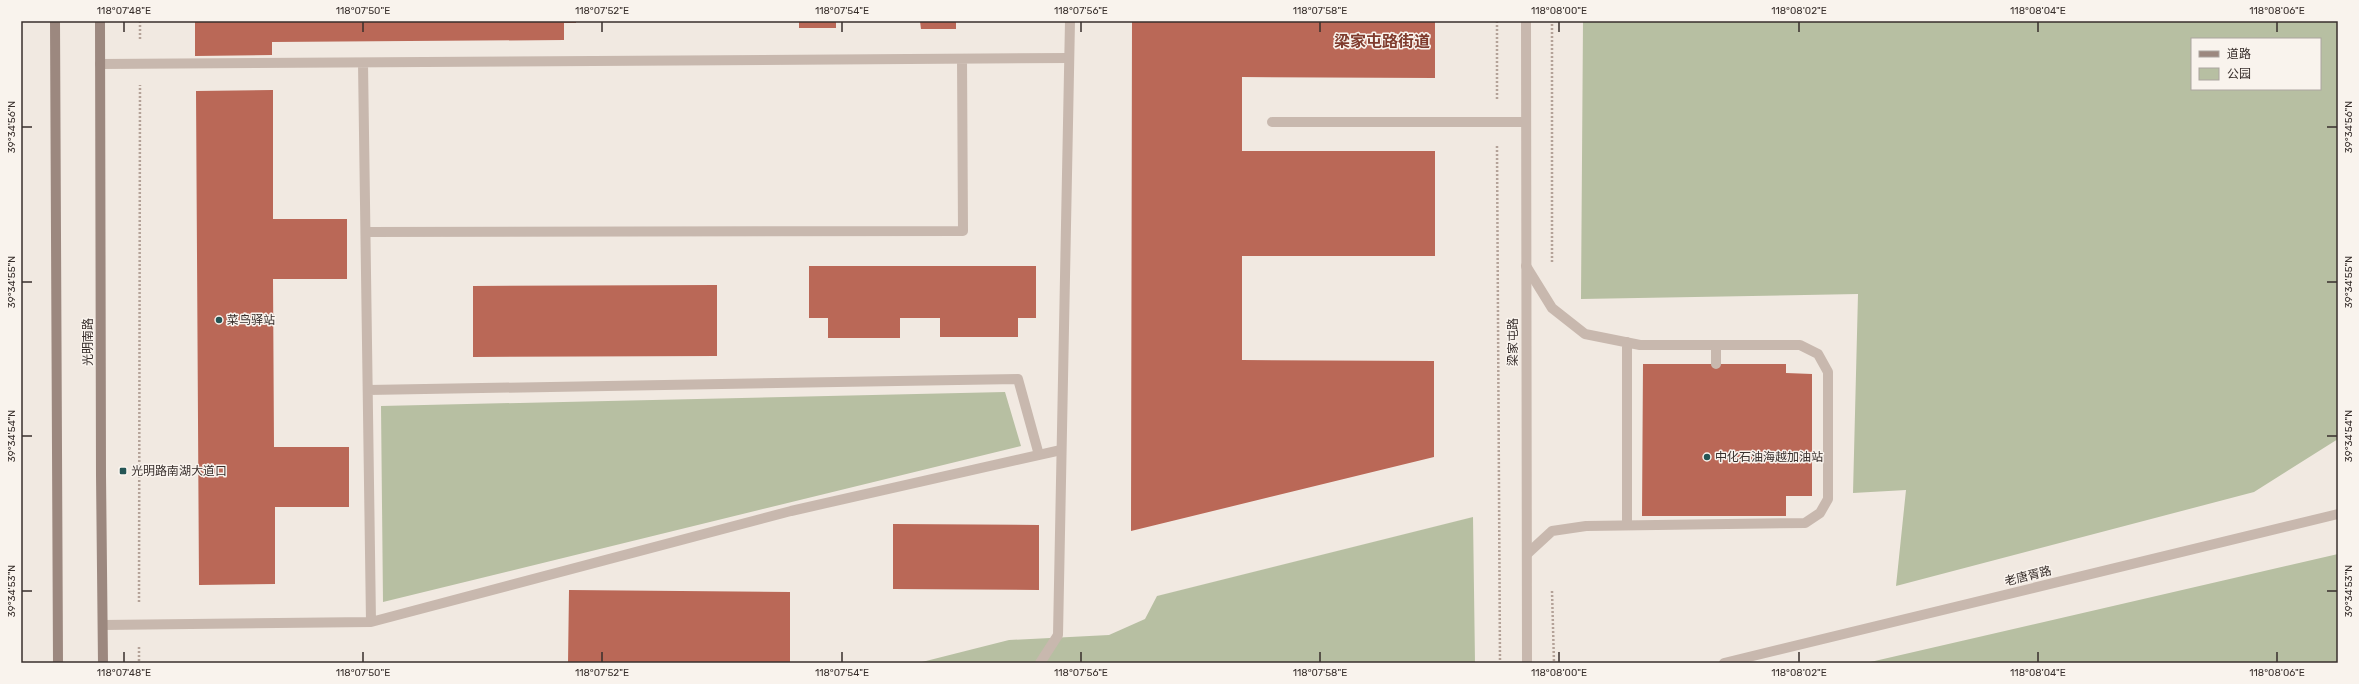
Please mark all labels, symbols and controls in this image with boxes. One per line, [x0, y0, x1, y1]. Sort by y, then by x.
text: 118°07'48"E [97, 5, 151, 17]
text: 118°07'50"E [336, 5, 390, 17]
text: 118°07'52"E [575, 5, 629, 17]
text: 118°07'54"E [815, 5, 869, 17]
text: 118°07'56"E [1054, 5, 1108, 17]
text: 118°07'58"E [1293, 5, 1347, 17]
text: 118°08'00"E [1531, 5, 1587, 17]
text: 118°08'02"E [1771, 5, 1827, 17]
text: 118°08'04"E [2010, 5, 2066, 17]
text: 118°08'06"E [2249, 5, 2305, 17]
district label: 梁家屯路街道 [1334, 32, 1430, 51]
legend [2191, 38, 2321, 90]
text: 道路 [2227, 47, 2251, 61]
text: 公园 [2227, 67, 2251, 81]
text: 39°34'56"N [6, 101, 18, 153]
text: 39°34'56"N [2343, 101, 2355, 153]
text: 39°34'55"N [6, 256, 18, 308]
text: 39°34'55"N [2343, 256, 2355, 308]
place label: 菜鸟驿站 [227, 313, 275, 327]
marker: 菜鸟驿站 [214, 315, 224, 325]
street label: 光明南路 [81, 318, 95, 366]
street label: 梁家屯路 [1506, 318, 1520, 366]
text: 39°34'54"N [6, 410, 18, 462]
text: 39°34'54"N [2343, 410, 2355, 462]
place label: 中化石油海越加油站 [1715, 450, 1823, 464]
marker: 中化石油海越加油站 [1702, 452, 1712, 462]
place label: 光明路南湖大道口 [131, 464, 227, 478]
marker: 光明路南湖大道口 [118, 466, 128, 476]
street label: 老唐胥路 [2003, 563, 2053, 589]
text: 39°34'53"N [6, 565, 18, 617]
text: 39°34'53"N [2343, 565, 2355, 617]
text: 118°07'48"E [97, 667, 151, 679]
text: 118°07'50"E [336, 667, 390, 679]
text: 118°07'52"E [575, 667, 629, 679]
text: 118°07'54"E [815, 667, 869, 679]
text: 118°07'56"E [1054, 667, 1108, 679]
text: 118°07'58"E [1293, 667, 1347, 679]
text: 118°08'00"E [1531, 667, 1587, 679]
text: 118°08'02"E [1771, 667, 1827, 679]
text: 118°08'04"E [2010, 667, 2066, 679]
text: 118°08'06"E [2249, 667, 2305, 679]

